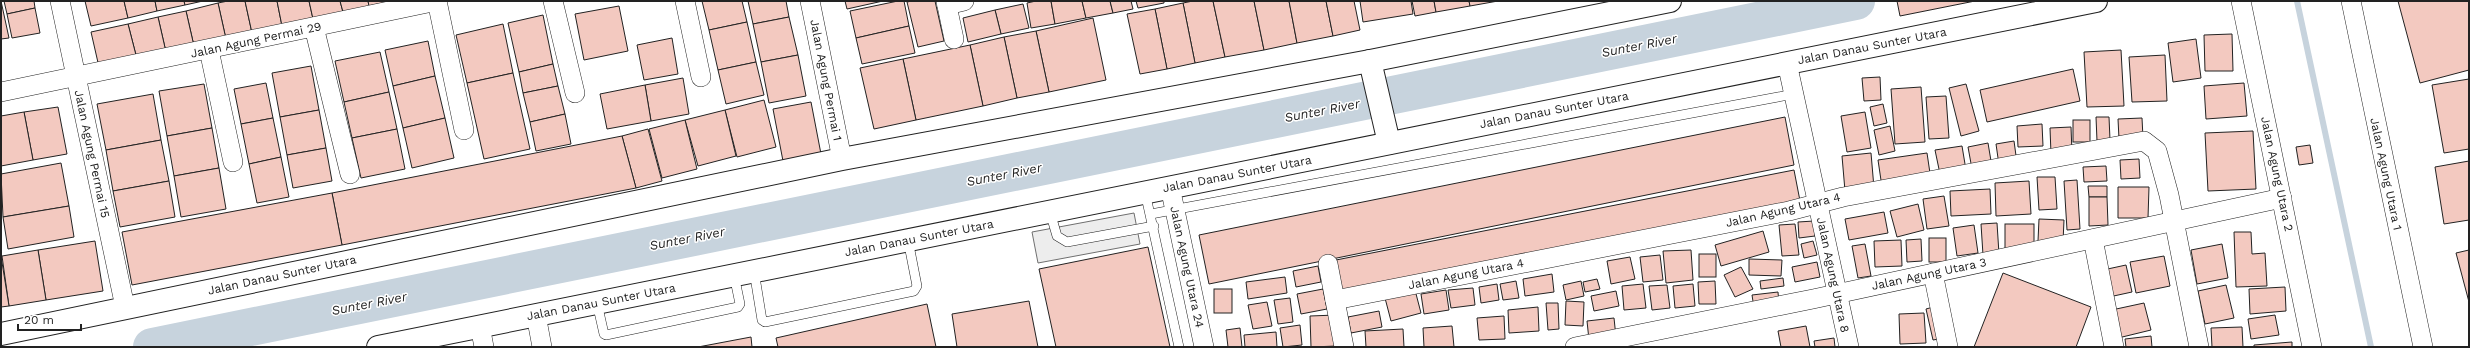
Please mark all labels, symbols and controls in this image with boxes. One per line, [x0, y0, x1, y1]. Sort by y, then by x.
street label: Jalan Agung Permai 1 [807, 18, 845, 142]
street label: Jalan Agung Permai 29 [189, 19, 323, 61]
street label: Jalan Danau Sunter Utara [1796, 25, 1948, 67]
water label: Sunter River [1600, 31, 1679, 60]
street label: Jalan Agung Permai 15 [72, 89, 112, 219]
street label: Jalan Danau Sunter Utara [1478, 89, 1630, 131]
water label: Sunter River [1283, 96, 1362, 125]
street label: Jalan Agung Utara 2 [2258, 115, 2296, 233]
street label: Jalan Agung Utara 1 [2367, 117, 2405, 231]
street label: Jalan Danau Sunter Utara [1161, 153, 1313, 195]
water label: Sunter River [965, 160, 1044, 189]
street label: Jalan Agung Utara 4 [1724, 190, 1842, 230]
street label: Jalan Agung Utara 24 [1167, 205, 1207, 329]
street label: Jalan Agung Utara 8 [1814, 216, 1852, 334]
street label: Jalan Danau Sunter Utara [843, 217, 995, 259]
water label: Sunter River [648, 224, 727, 253]
street label: Jalan Danau Sunter Utara [206, 252, 358, 298]
street label: Jalan Agung Utara 3 [1870, 255, 1988, 293]
street label: Jalan Agung Utara 4 [1407, 256, 1525, 292]
street label: Jalan Danau Sunter Utara [525, 281, 677, 323]
water label: Sunter River [330, 289, 409, 318]
scale bar [18, 306, 81, 332]
text: 20 m [24, 313, 54, 327]

